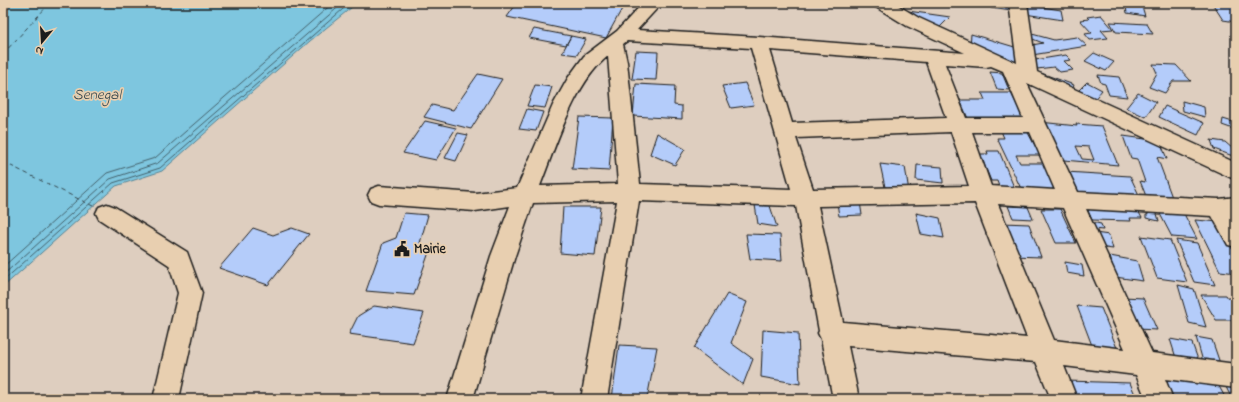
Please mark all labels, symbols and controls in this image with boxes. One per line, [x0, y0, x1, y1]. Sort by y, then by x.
north arrow [22, 22, 62, 62]
text: N [33, 42, 45, 59]
water label: Senegal [73, 84, 123, 107]
place label: Mairie [414, 239, 446, 260]
public building icon: Mairie [393, 240, 411, 258]

